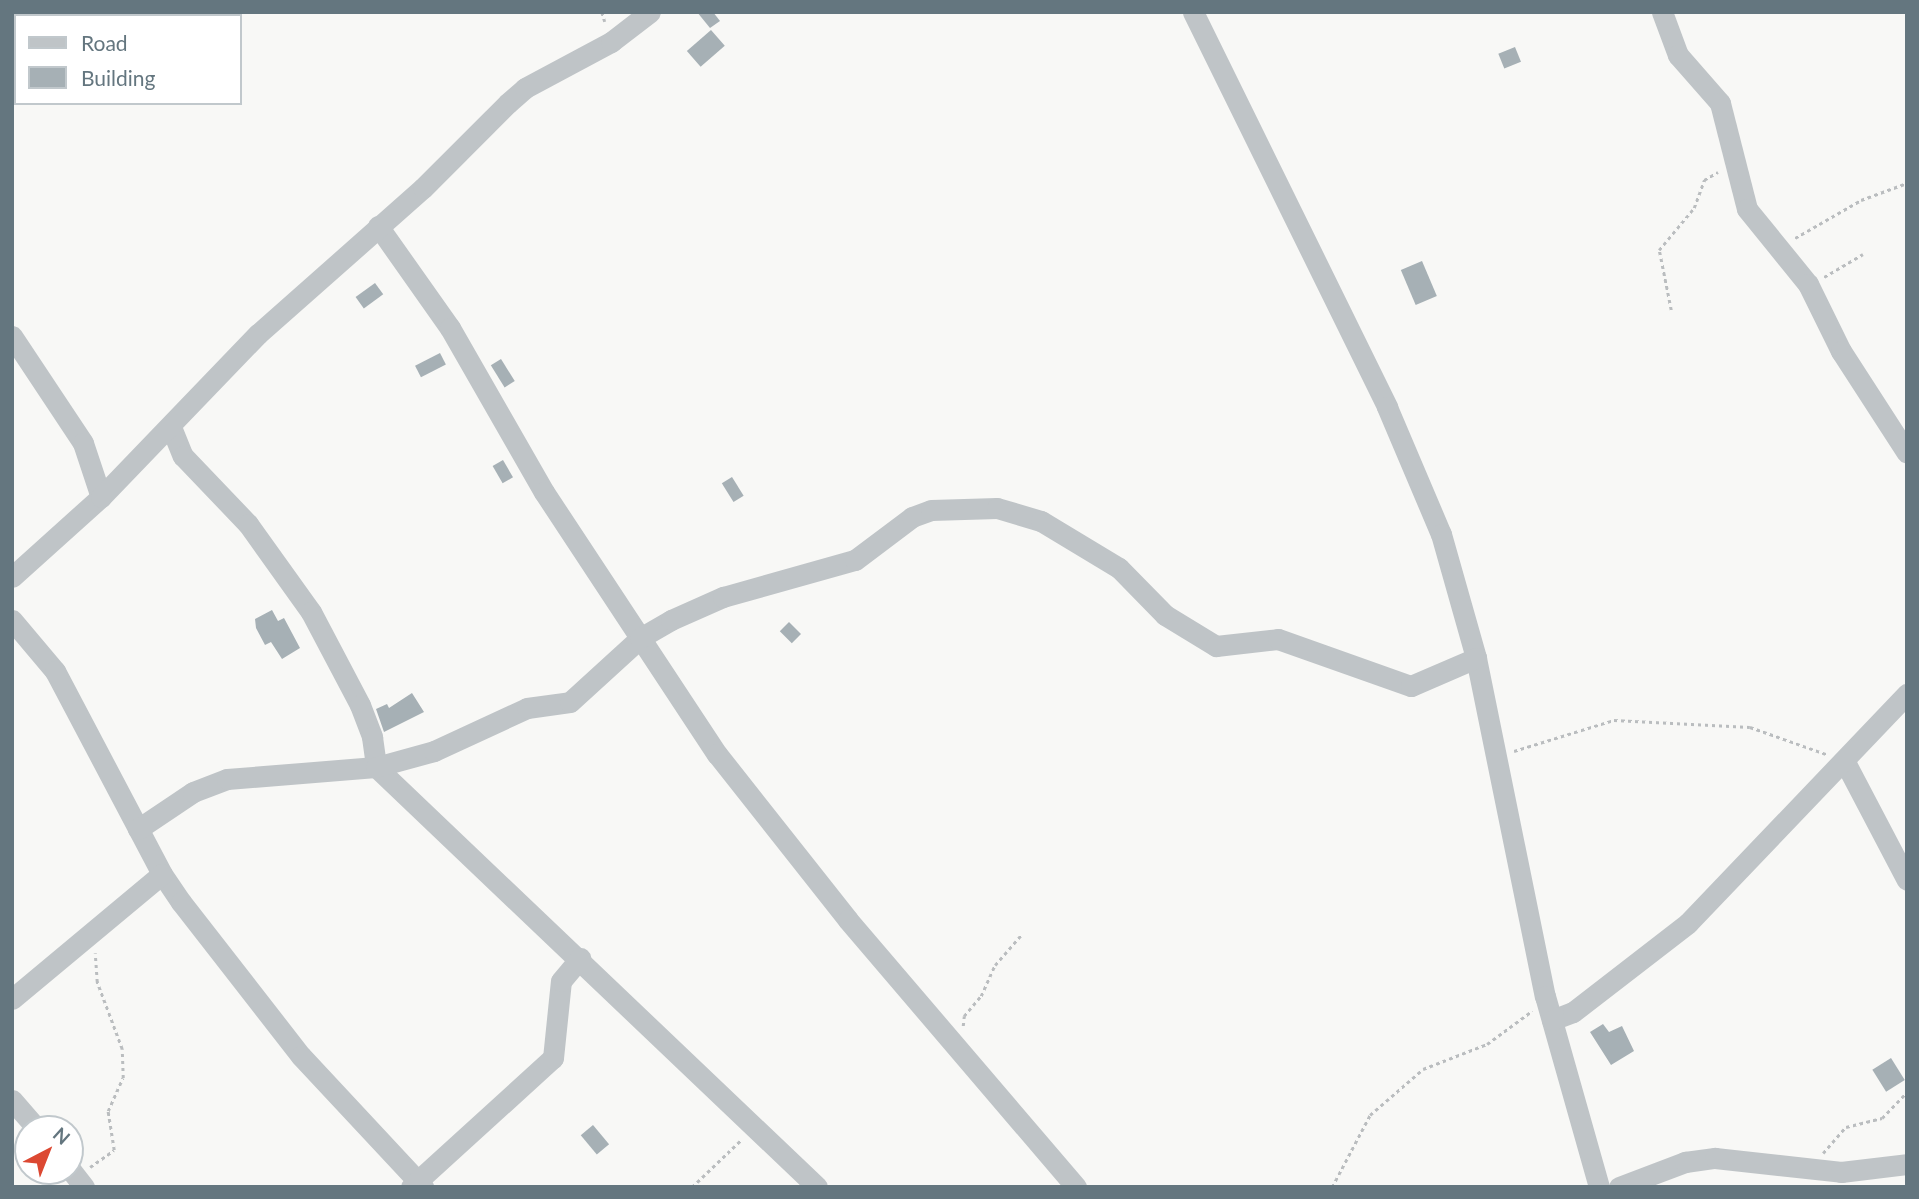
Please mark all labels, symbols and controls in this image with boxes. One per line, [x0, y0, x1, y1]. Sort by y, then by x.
legend [14, 14, 242, 105]
text: Road [81, 30, 128, 55]
text: Building [81, 65, 156, 90]
north arrow [14, 1115, 84, 1185]
text: N [49, 1122, 75, 1149]

